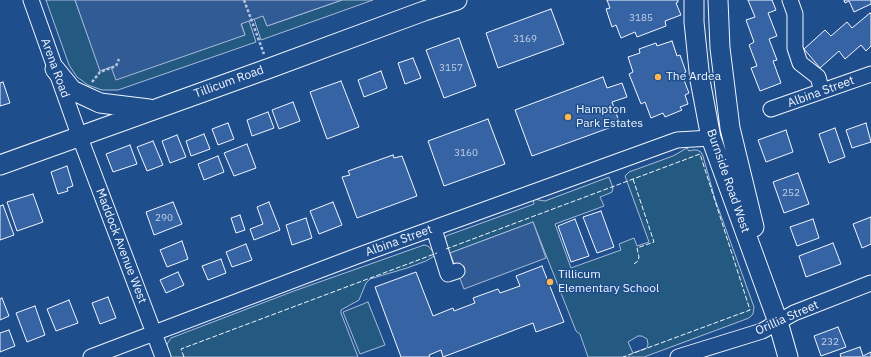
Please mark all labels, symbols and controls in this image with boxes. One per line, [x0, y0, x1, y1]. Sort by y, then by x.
house number: 3185 [629, 12, 653, 24]
house number: 3169 [513, 33, 537, 45]
street label: Arena Road [38, 36, 72, 100]
house number: 3157 [439, 62, 463, 74]
street label: Tillicum Road [192, 63, 266, 101]
place label: The Ardea [666, 70, 721, 84]
marker: The Ardea [653, 72, 663, 82]
street label: Albina Street [786, 73, 856, 111]
place label: Hampton Park Estates [576, 103, 643, 131]
marker: Hampton Park Estates [563, 112, 573, 122]
street label: Burnside Road West [704, 127, 752, 235]
house number: 3160 [454, 147, 478, 159]
street label: Maddock Avenue West [92, 186, 150, 306]
house number: 252 [782, 187, 800, 199]
house number: 290 [155, 212, 173, 224]
street label: Albina Street [364, 222, 434, 260]
place label: Tillicum Elementary School [558, 268, 659, 296]
marker: Tillicum Elementary School [545, 277, 555, 287]
street label: Orillia Street [753, 298, 821, 338]
house number: 232 [821, 336, 839, 348]

